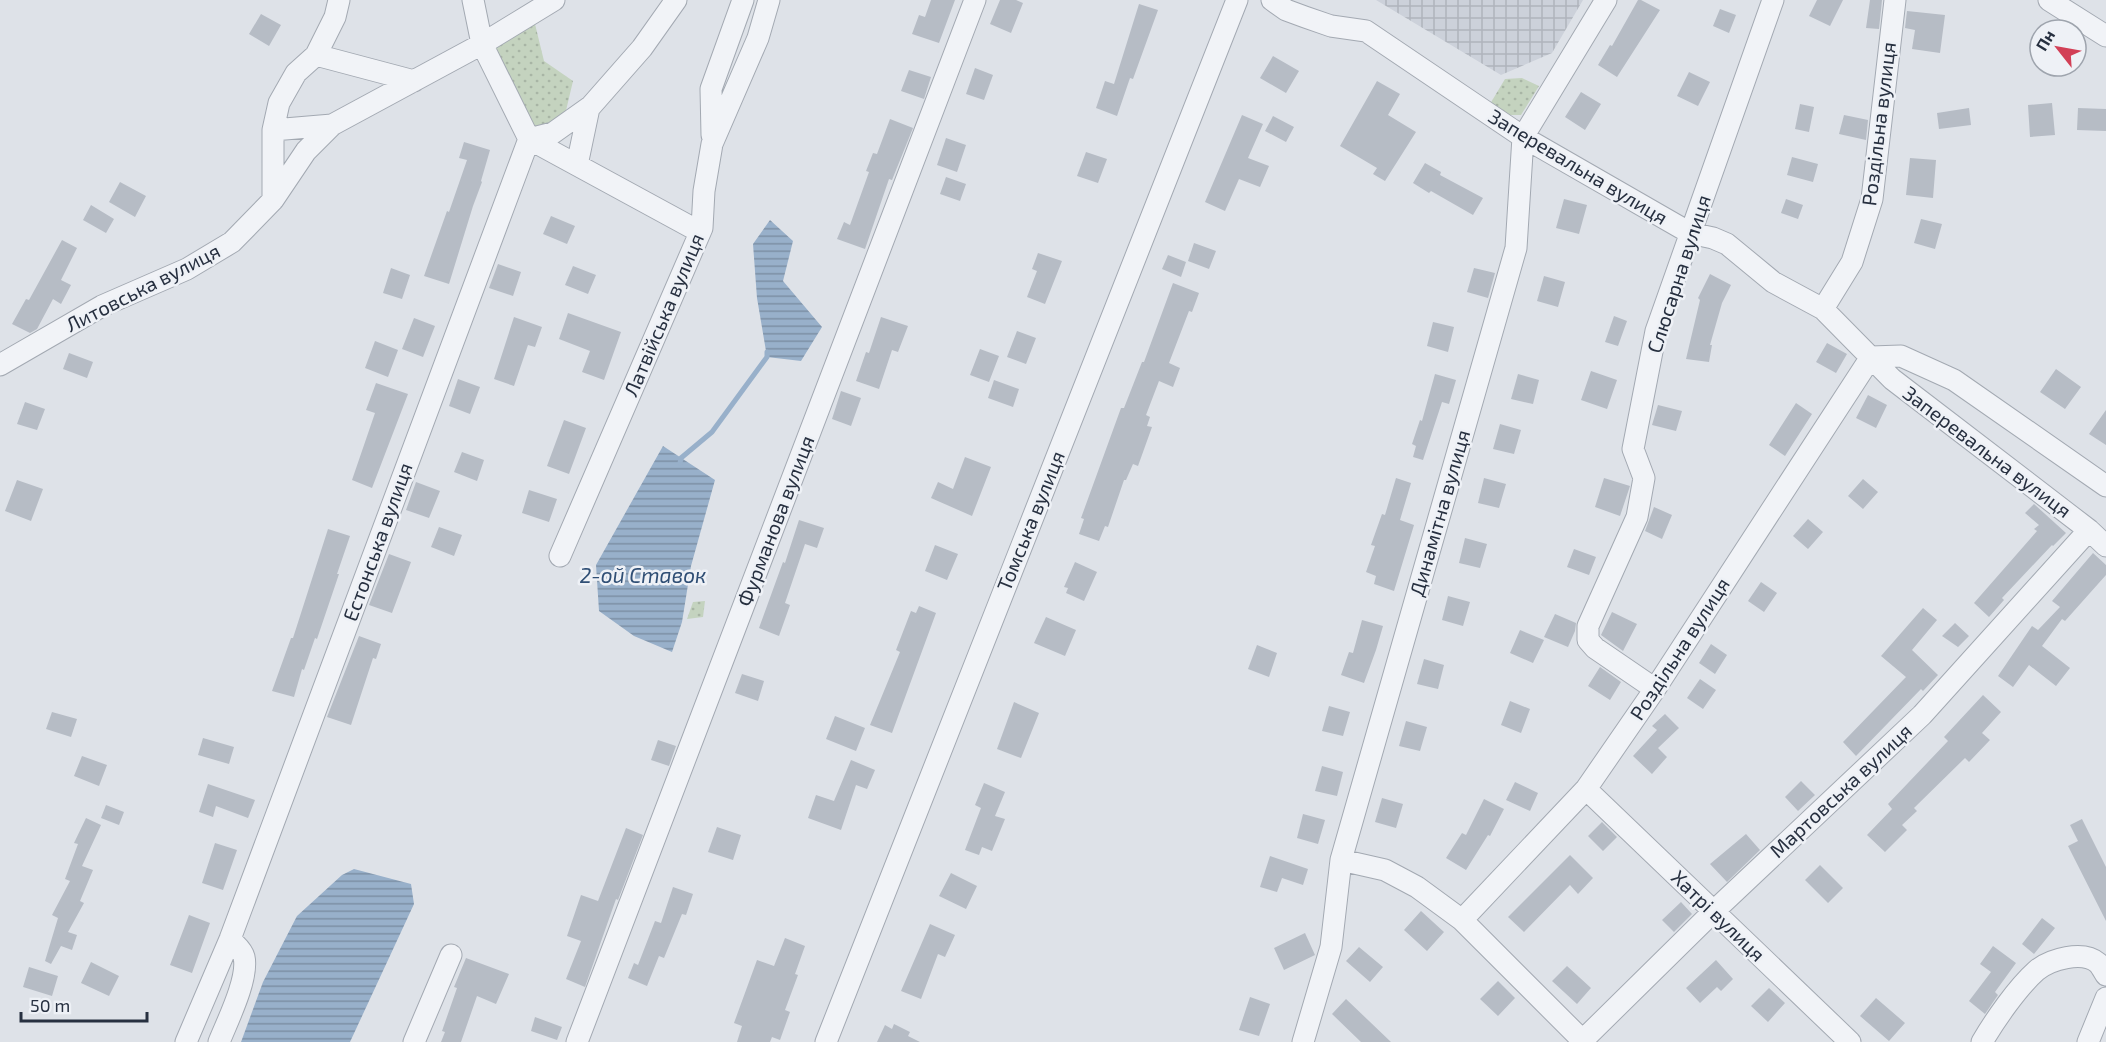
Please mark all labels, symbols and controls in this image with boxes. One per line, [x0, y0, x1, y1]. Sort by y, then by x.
north arrow [2028, 18, 2088, 78]
text: Пн [2031, 26, 2058, 54]
street label: Роздільна вулиця [1856, 41, 1901, 207]
street label: Заперевальна вулиця [1484, 103, 1672, 230]
street label: Слюсарна вулиця [1641, 192, 1716, 356]
street label: Латвiйська вулиця [618, 230, 709, 400]
street label: Литовська вулиця [61, 238, 224, 337]
street label: Заперевальна вулиця [1898, 380, 2076, 523]
street label: Динамітна вулиця [1404, 427, 1475, 599]
street label: Фурманова вулиця [731, 432, 820, 610]
street label: Томська вулиця [991, 447, 1070, 594]
street label: Естонська вулиця [337, 459, 418, 624]
water label: 2-ой Ставок [580, 562, 706, 587]
street label: Роздільна вулиця [1624, 573, 1735, 725]
street label: Мартовська вулиця [1764, 718, 1917, 863]
street label: Хатрі вулиця [1666, 865, 1771, 967]
scale bar [21, 985, 147, 1023]
text: 50 m [30, 994, 70, 1016]

